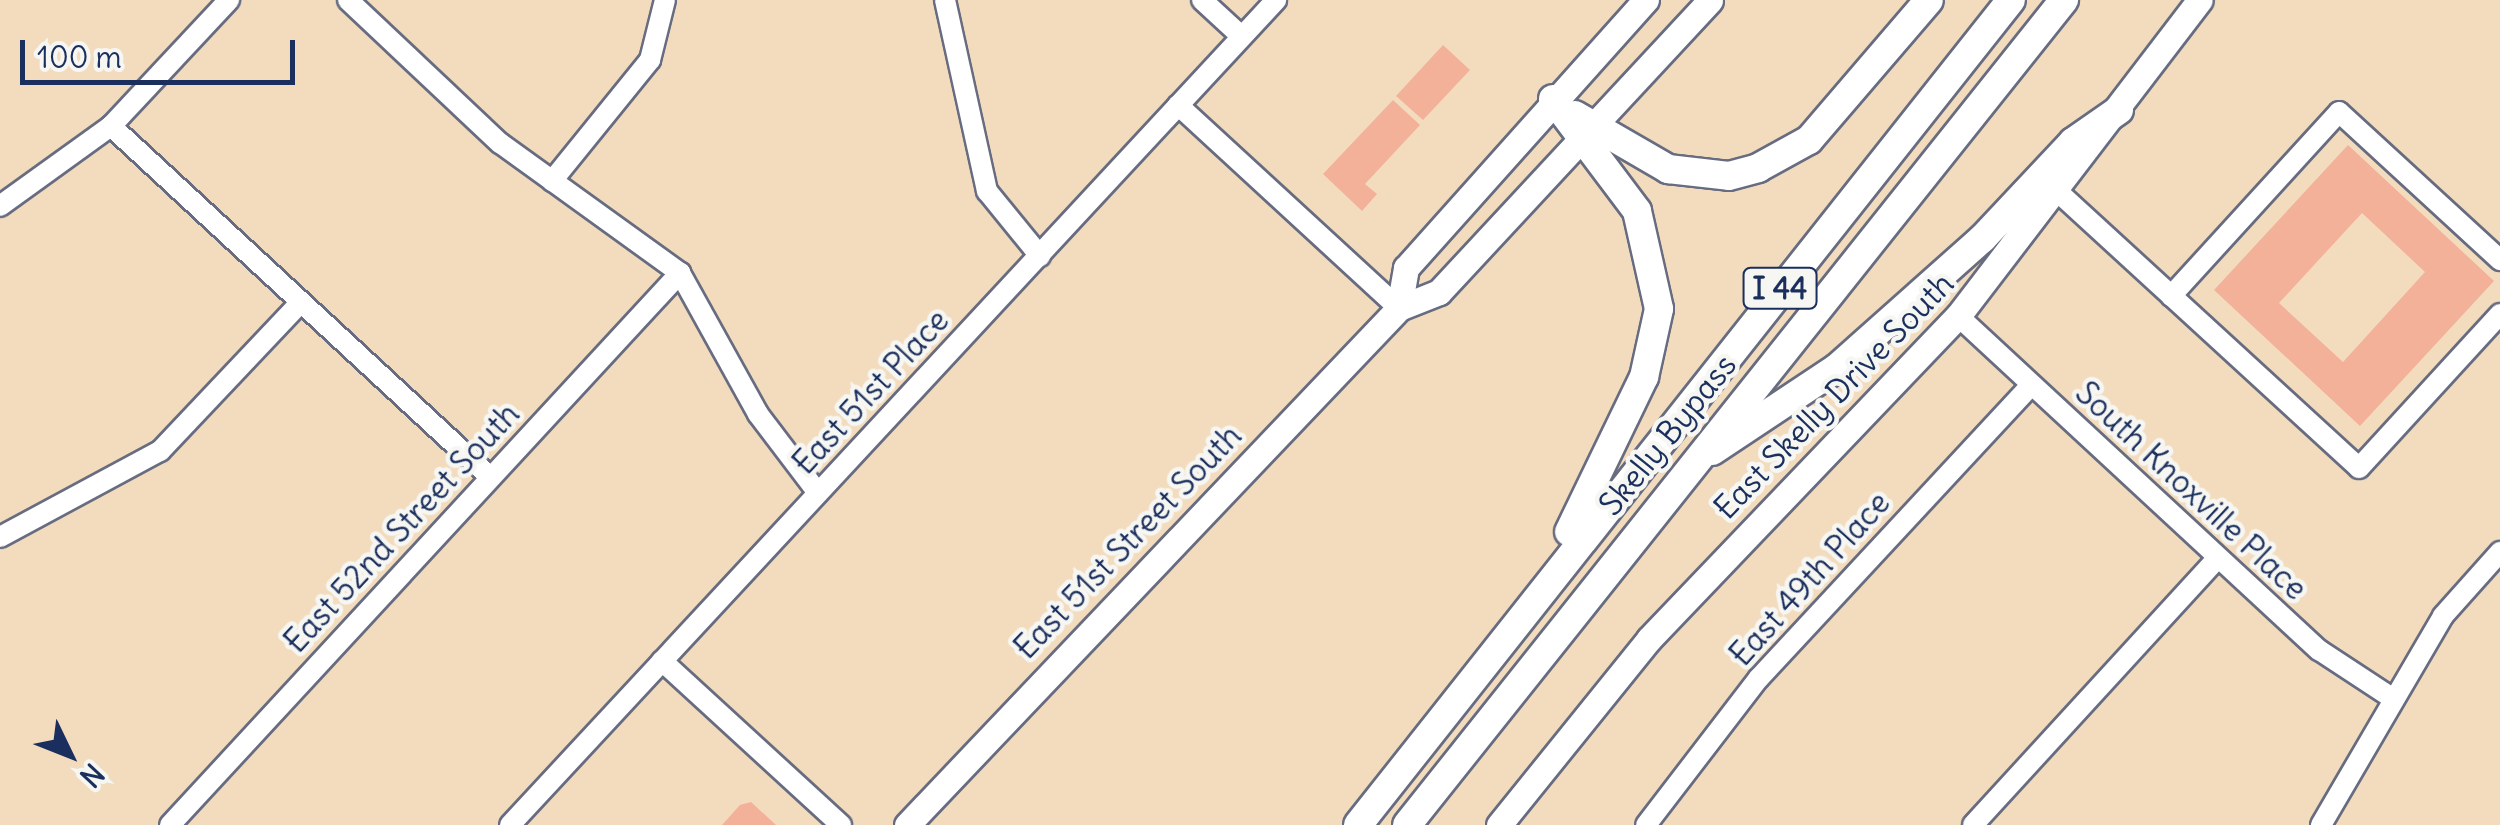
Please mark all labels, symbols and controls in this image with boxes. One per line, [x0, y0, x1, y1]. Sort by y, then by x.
scale bar [25, 20, 300, 82]
text: 100 m [37, 38, 122, 76]
road number: I 44 [1742, 263, 1818, 313]
street label: East Skelly Drive South [1706, 265, 1962, 527]
street label: East 51st Place [785, 302, 957, 482]
street label: Skelly Bypass [1591, 347, 1745, 523]
street label: South Knoxville Place [2067, 374, 2315, 608]
street label: East 52nd Street South [276, 395, 528, 661]
street label: East 51st Street South [1006, 417, 1250, 667]
street label: East 49th Place [1722, 484, 1898, 674]
north arrow [20, 705, 120, 805]
text: N [72, 756, 112, 795]

